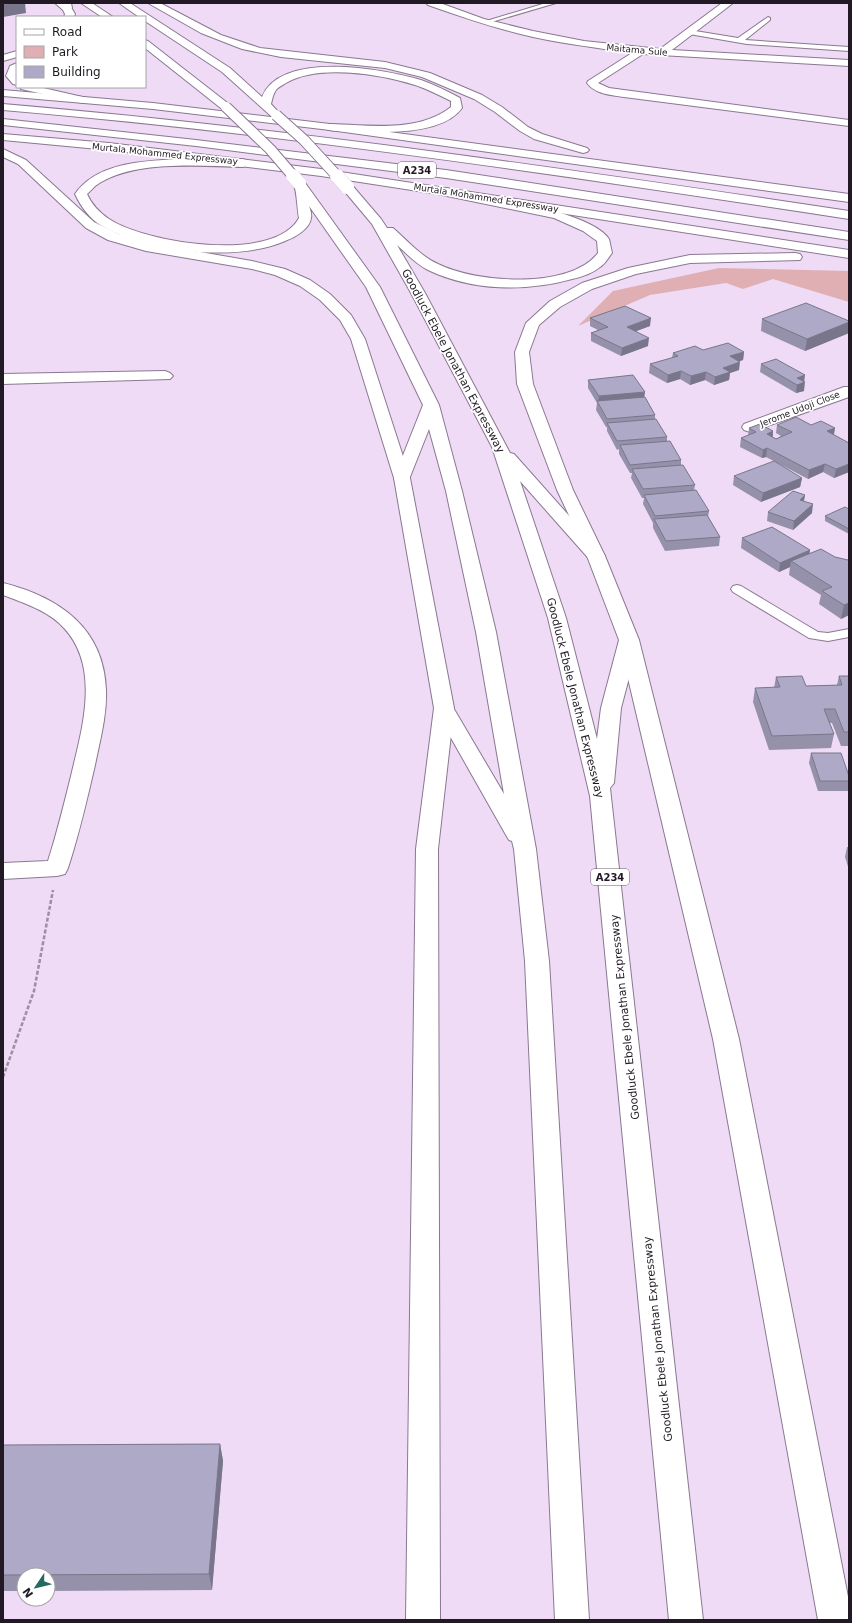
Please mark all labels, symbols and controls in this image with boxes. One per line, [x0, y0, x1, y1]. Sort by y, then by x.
legend [16, 16, 146, 88]
text: Road [52, 25, 82, 39]
street label: Maitama Sule [606, 42, 668, 58]
text: Park [52, 45, 78, 59]
text: Building [52, 65, 101, 79]
street label: Murtala Mohammed Expressway [92, 141, 239, 167]
road number: A234 [398, 162, 436, 178]
street label: Murtala Mohammed Expressway [413, 182, 560, 215]
street label: Goodluck Ebele Jonathan Expressway [399, 267, 507, 456]
street label: Jerome Udoji Close [758, 389, 842, 429]
street label: Goodluck Ebele Jonathan Expressway [544, 596, 606, 800]
road number: A234 [591, 869, 629, 885]
street label: Goodluck Ebele Jonathan Expressway [608, 913, 642, 1120]
street label: Goodluck Ebele Jonathan Expressway [641, 1235, 675, 1442]
north arrow [16, 1567, 56, 1607]
text: N [20, 1585, 36, 1600]

